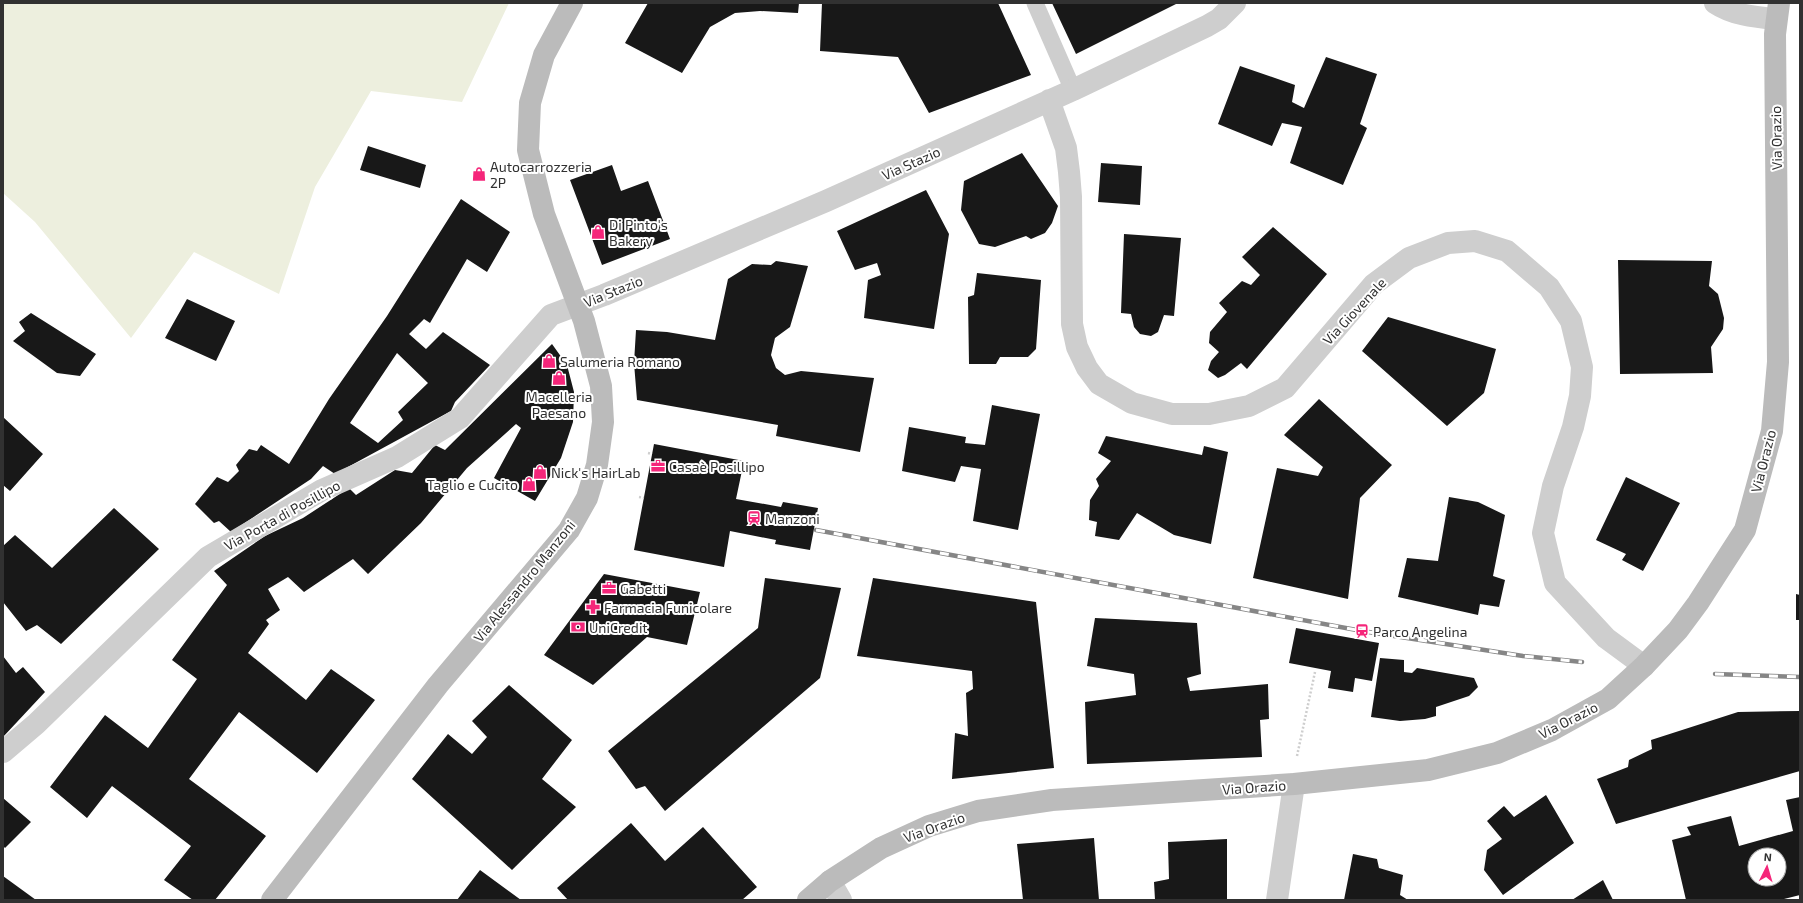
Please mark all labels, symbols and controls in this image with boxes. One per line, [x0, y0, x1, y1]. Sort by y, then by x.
street label: Via Orazio [1767, 106, 1785, 170]
street label: Via Stazio [879, 143, 943, 183]
place label: Autocarrozzeria 2P [490, 158, 592, 191]
shop icon: Autocarrozzeria 2P [471, 166, 487, 182]
place label: Di Pinto's Bakery [609, 216, 668, 249]
shop icon: Di Pinto's Bakery [590, 224, 606, 240]
street label: Via Stazio [581, 271, 645, 311]
street label: Via Giovenale [1319, 274, 1389, 348]
shop icon: Salumeria Romano [541, 353, 557, 369]
place label: Salumeria Romano [560, 353, 680, 370]
shop icon: Macelleria Paesano [551, 370, 567, 386]
place label: Macelleria Paesano [526, 388, 592, 421]
street label: Via Orazio [1747, 428, 1779, 494]
office icon: Casaè Posillipo [650, 458, 666, 474]
place label: Casaè Posillipo [669, 458, 765, 475]
shop icon: Nick's HairLab [532, 464, 548, 480]
place label: Nick's HairLab [551, 464, 640, 481]
street label: Via Porta di Posillipo [221, 476, 343, 554]
place label: Taglio e Cucito [427, 476, 518, 493]
shop icon: Taglio e Cucito [521, 476, 537, 492]
station icon: Manzoni [746, 510, 762, 526]
place label: Manzoni [765, 510, 820, 527]
street label: Via Alessandro Manzoni [469, 517, 579, 645]
office icon: Gabetti [601, 580, 617, 596]
place label: Gabetti [620, 580, 666, 597]
pharmacy icon: Farmacia Funicolare [585, 599, 601, 615]
place label: Farmacia Funicolare [604, 599, 732, 616]
bank icon: UniCredit [570, 619, 586, 635]
place label: UniCredit [589, 619, 648, 636]
station icon: Parco Angelina [1354, 623, 1370, 639]
place label: Parco Angelina [1373, 623, 1467, 640]
street label: Via Orazio [1536, 698, 1600, 742]
street label: Via Orazio [1221, 776, 1287, 798]
street label: Via Orazio [901, 808, 967, 846]
north arrow [1747, 847, 1787, 887]
text: N [1763, 850, 1772, 863]

